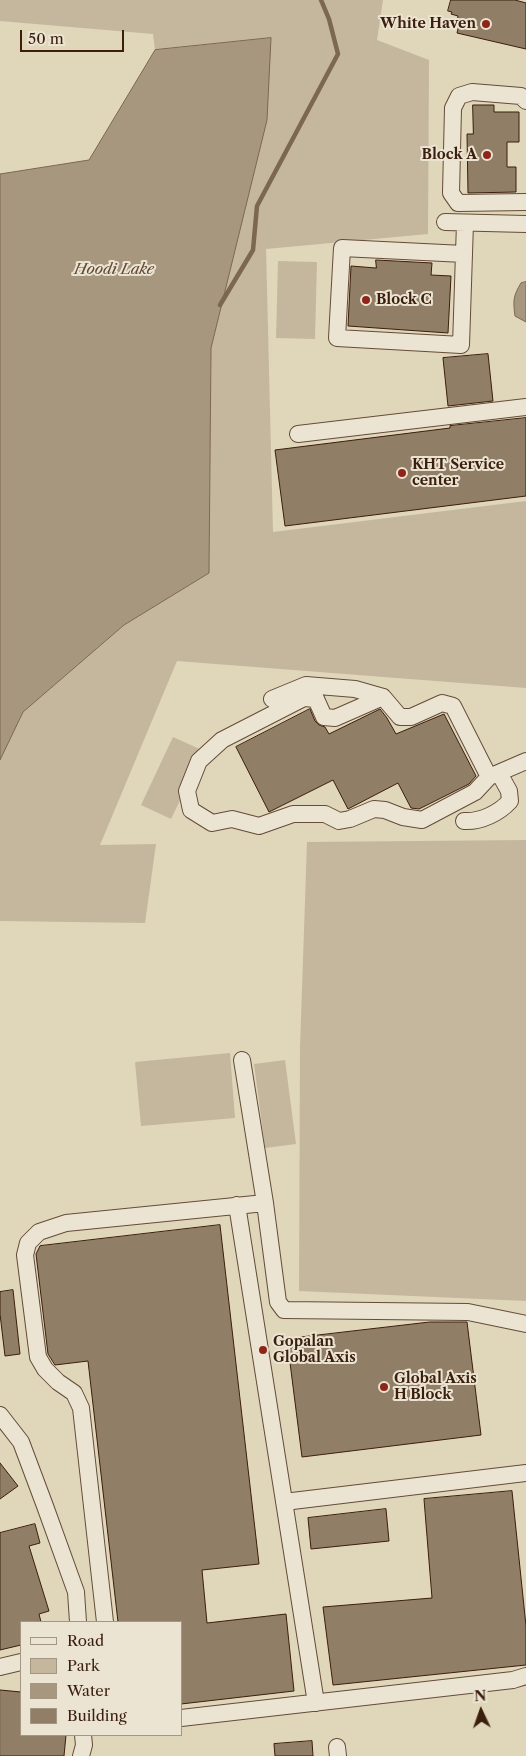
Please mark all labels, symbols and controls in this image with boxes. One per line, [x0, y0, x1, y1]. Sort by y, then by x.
place label: White Haven [380, 16, 476, 32]
marker: White Haven [480, 18, 492, 30]
scale bar [22, 20, 126, 52]
text: 50 m [28, 29, 64, 48]
place label: Block A [422, 147, 477, 163]
marker: Block A [481, 149, 493, 161]
water label: Hoodi Lake [74, 261, 154, 279]
place label: Block C [376, 292, 432, 308]
marker: Block C [360, 294, 372, 306]
place label: KHT Service center [412, 457, 504, 490]
marker: KHT Service center [396, 467, 408, 479]
place label: Gopalan Global Axis [273, 1334, 356, 1366]
marker: Gopalan Global Axis [257, 1344, 269, 1356]
place label: Global Axis H Block [394, 1371, 477, 1404]
marker: Global Axis H Block [378, 1381, 390, 1393]
legend [20, 1621, 182, 1736]
text: Road [67, 1631, 104, 1650]
text: Park [67, 1656, 100, 1675]
text: Water [67, 1681, 110, 1700]
north arrow [456, 1686, 506, 1736]
text: N [474, 1687, 487, 1705]
text: Building [67, 1706, 127, 1725]

